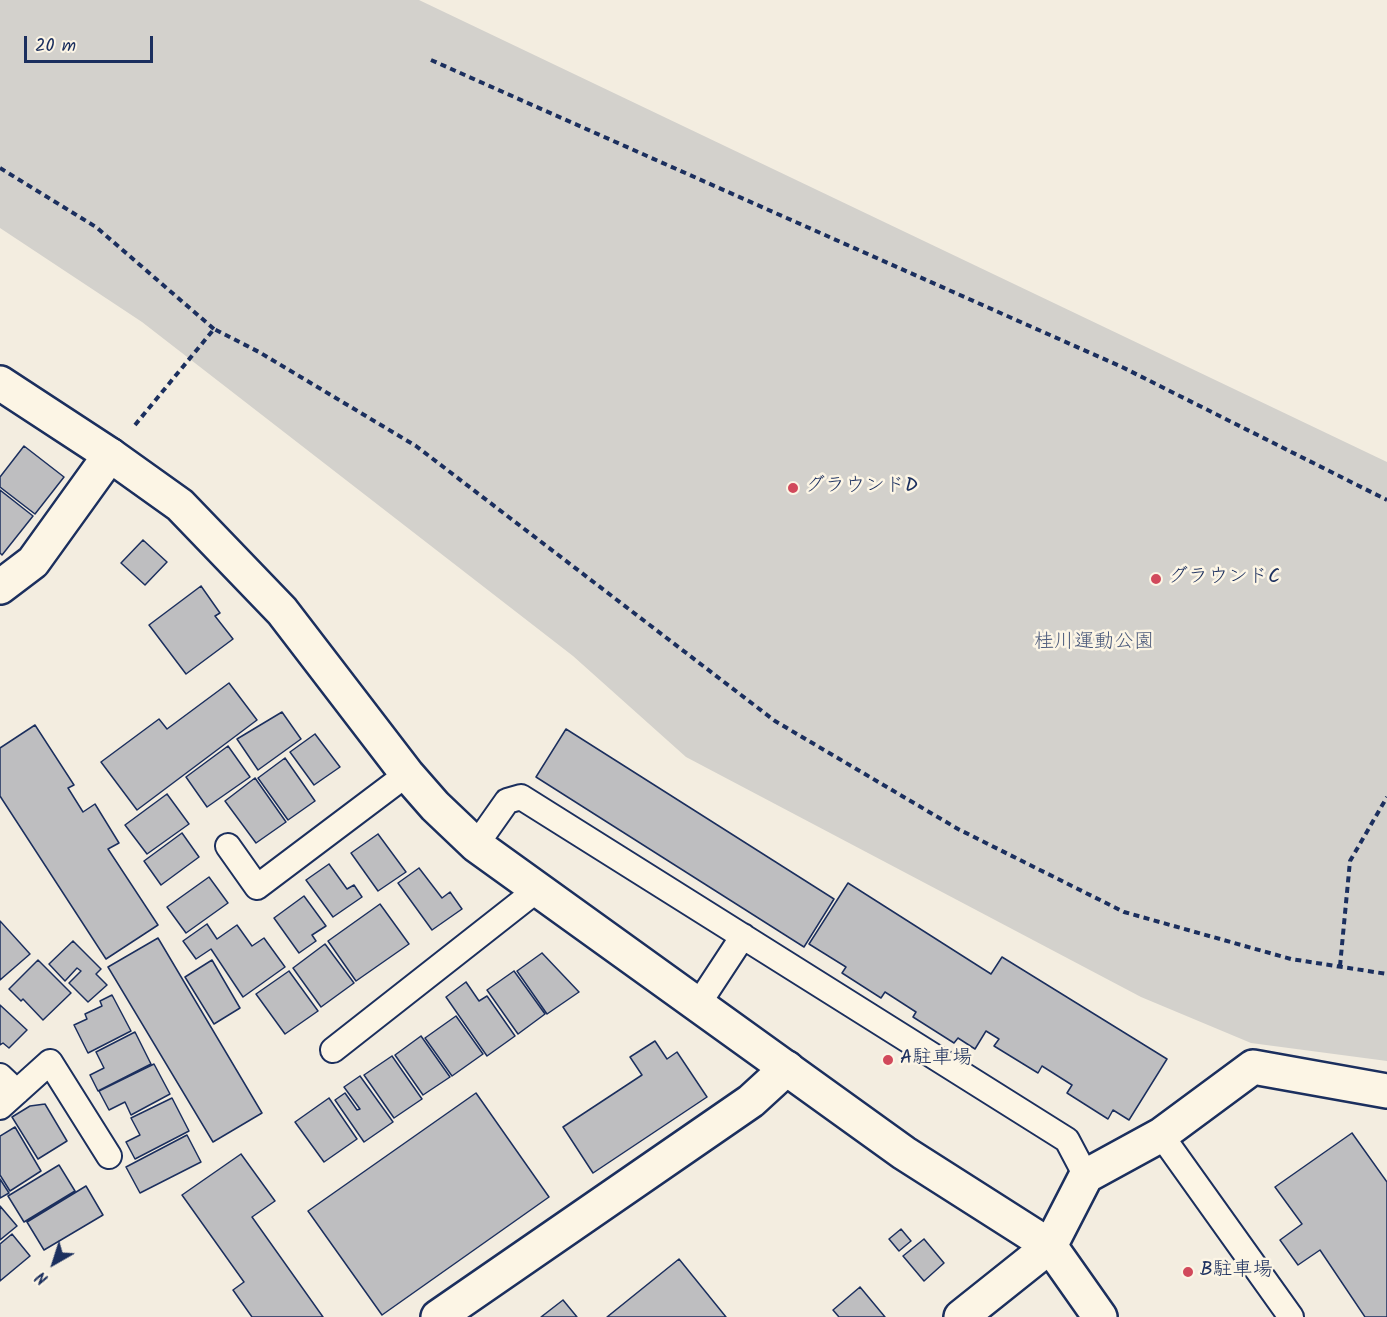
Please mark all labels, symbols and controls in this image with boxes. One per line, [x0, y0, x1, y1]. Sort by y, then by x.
scale bar [27, 24, 156, 62]
text: 20 m [35, 32, 76, 61]
place label: グラウンドD [805, 476, 918, 500]
marker: グラウンドD [786, 481, 800, 495]
place label: グラウンドC [1168, 567, 1280, 591]
marker: グラウンドC [1149, 572, 1163, 586]
park label: 桂川運動公園 [1034, 632, 1154, 656]
place label: A駐車場 [900, 1048, 972, 1072]
marker: A駐車場 [881, 1053, 895, 1067]
north arrow [24, 1233, 84, 1293]
place label: B駐車場 [1200, 1260, 1273, 1284]
text: N [31, 1264, 54, 1290]
marker: B駐車場 [1181, 1265, 1195, 1279]

